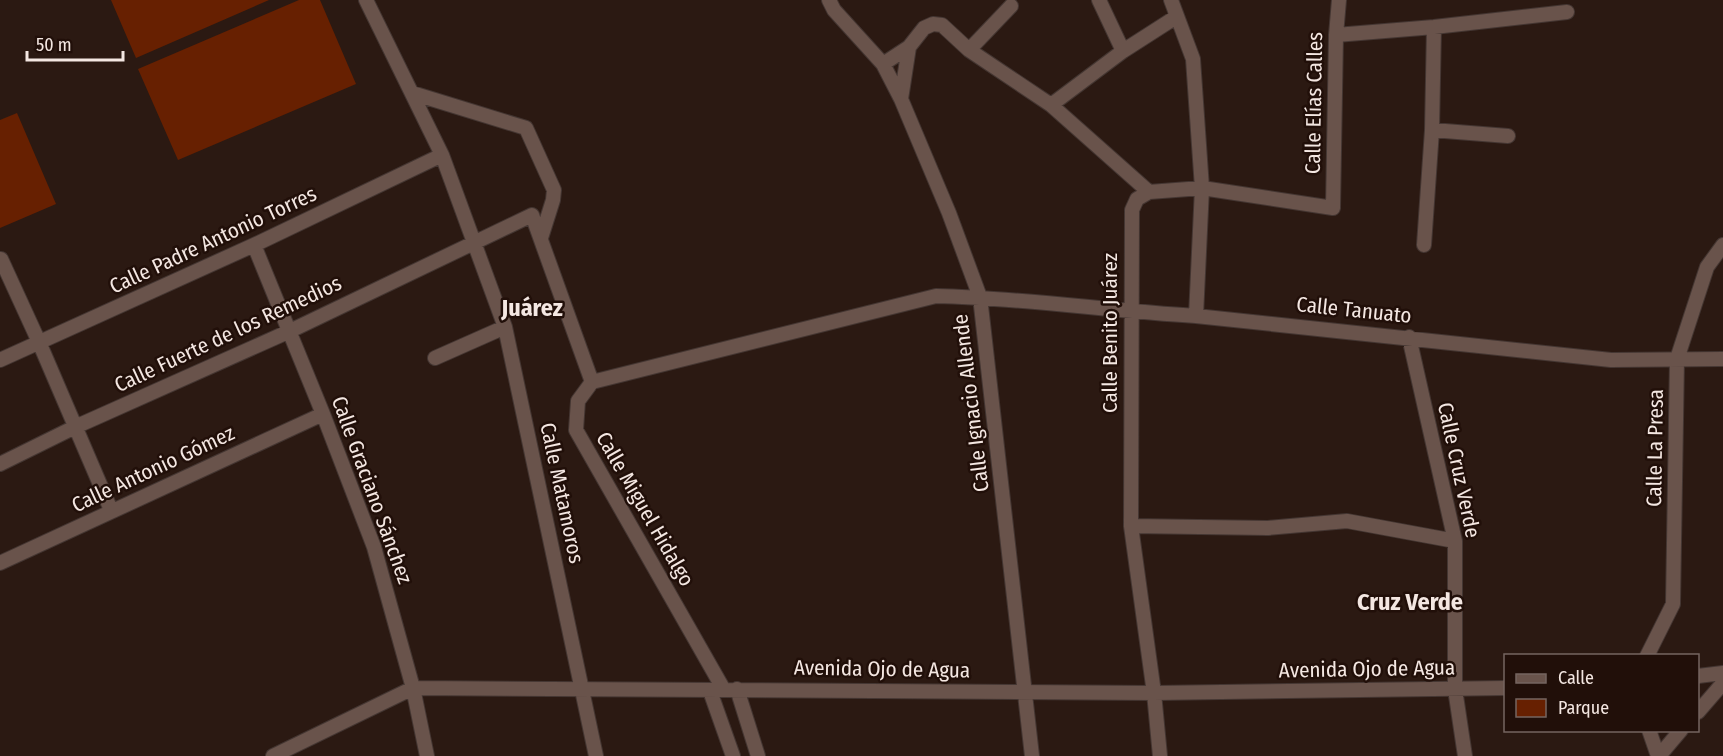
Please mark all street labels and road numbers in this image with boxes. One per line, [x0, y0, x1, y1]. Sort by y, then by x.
street label: Calle Elías Calles [1300, 32, 1328, 174]
street label: Calle Padre Antonio Torres [105, 181, 321, 299]
street label: Calle Benito Juárez [1097, 253, 1123, 413]
street label: Calle Fuerte de los Remedios [110, 270, 346, 398]
street label: Calle Tanuato [1295, 291, 1413, 329]
street label: Calle Ignacio Allende [947, 313, 995, 493]
street label: Calle La Presa [1641, 389, 1669, 507]
street label: Calle Graciano Sánchez [326, 393, 418, 587]
street label: Calle Cruz Verde [1432, 400, 1486, 540]
street label: Calle Antonio Gómez [67, 420, 239, 518]
street label: Calle Matamoros [534, 420, 590, 566]
street label: Calle Miguel Hidalgo [590, 427, 700, 591]
street label: Avenida Ojo de Agua [794, 654, 970, 684]
street label: Avenida Ojo de Agua [1279, 654, 1455, 684]

